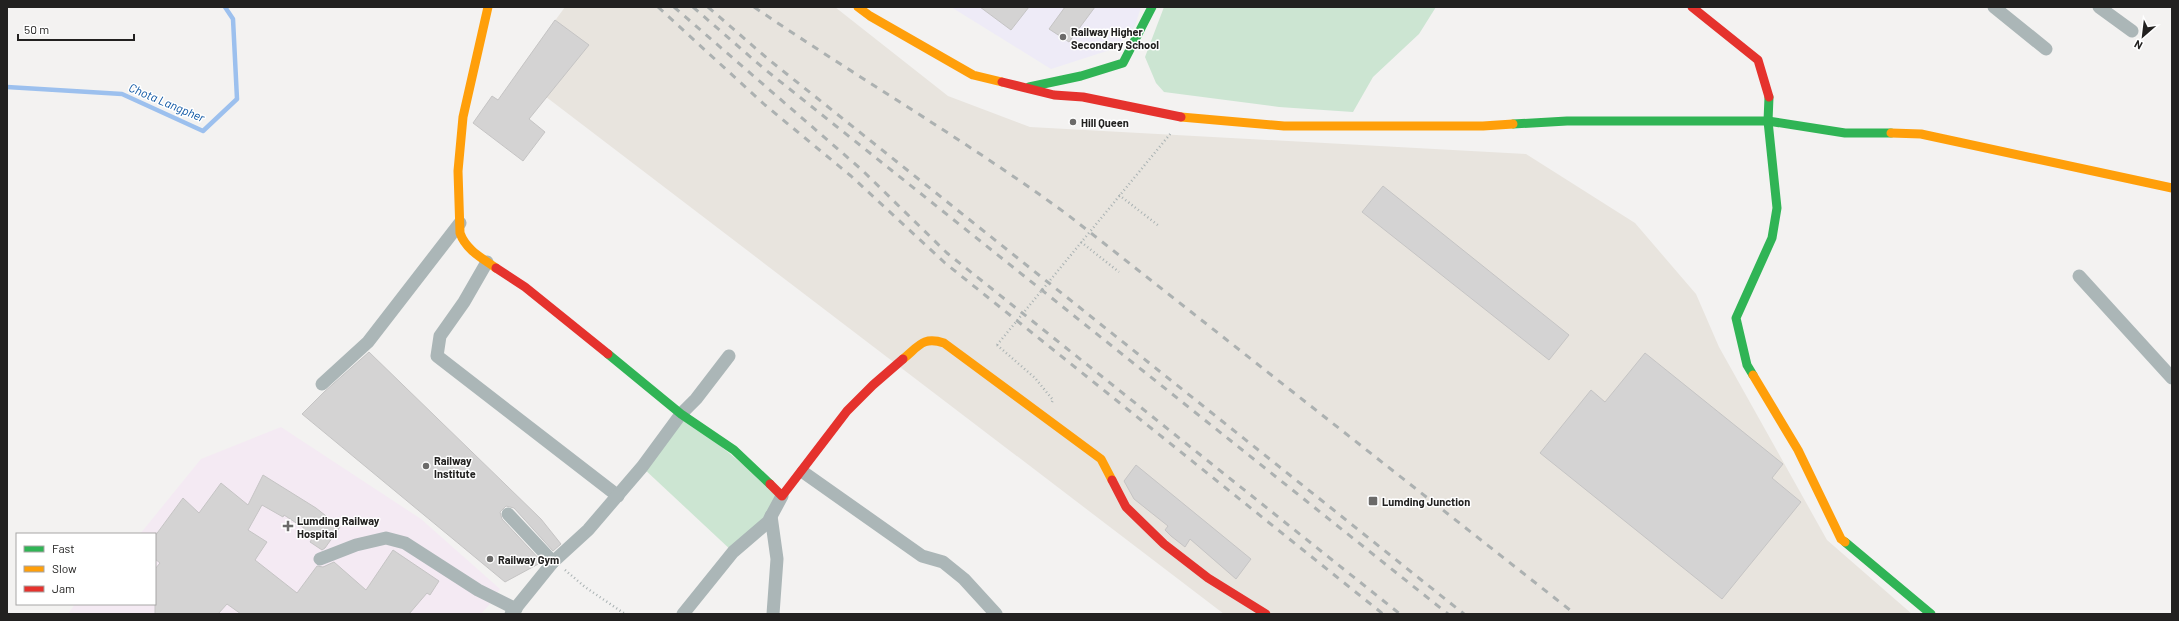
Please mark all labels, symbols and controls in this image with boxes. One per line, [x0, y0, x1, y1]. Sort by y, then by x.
scale bar [18, 16, 134, 42]
north arrow [2123, 16, 2163, 56]
text: 50 m [24, 22, 49, 36]
place label: Railway Higher Secondary School [1071, 25, 1159, 51]
marker: Railway Higher Secondary School [1058, 32, 1068, 42]
text: N [2132, 38, 2144, 53]
water label: Chota Langpher [127, 80, 208, 125]
place label: Hill Queen [1081, 116, 1129, 129]
marker: Hill Queen [1068, 117, 1078, 127]
place label: Railway Institute [434, 454, 476, 480]
marker: Railway Institute [421, 461, 431, 471]
marker: Lumding Junction [1367, 495, 1379, 507]
place label: Lumding Junction [1382, 495, 1470, 508]
place label: Lumding Railway Hospital [297, 514, 380, 540]
marker: Lumding Railway Hospital [282, 520, 294, 532]
legend [16, 533, 156, 605]
text: Fast [52, 541, 75, 555]
place label: Railway Gym [498, 553, 559, 566]
marker: Railway Gym [485, 554, 495, 564]
text: Slow [52, 561, 77, 575]
text: Jam [52, 581, 75, 595]

